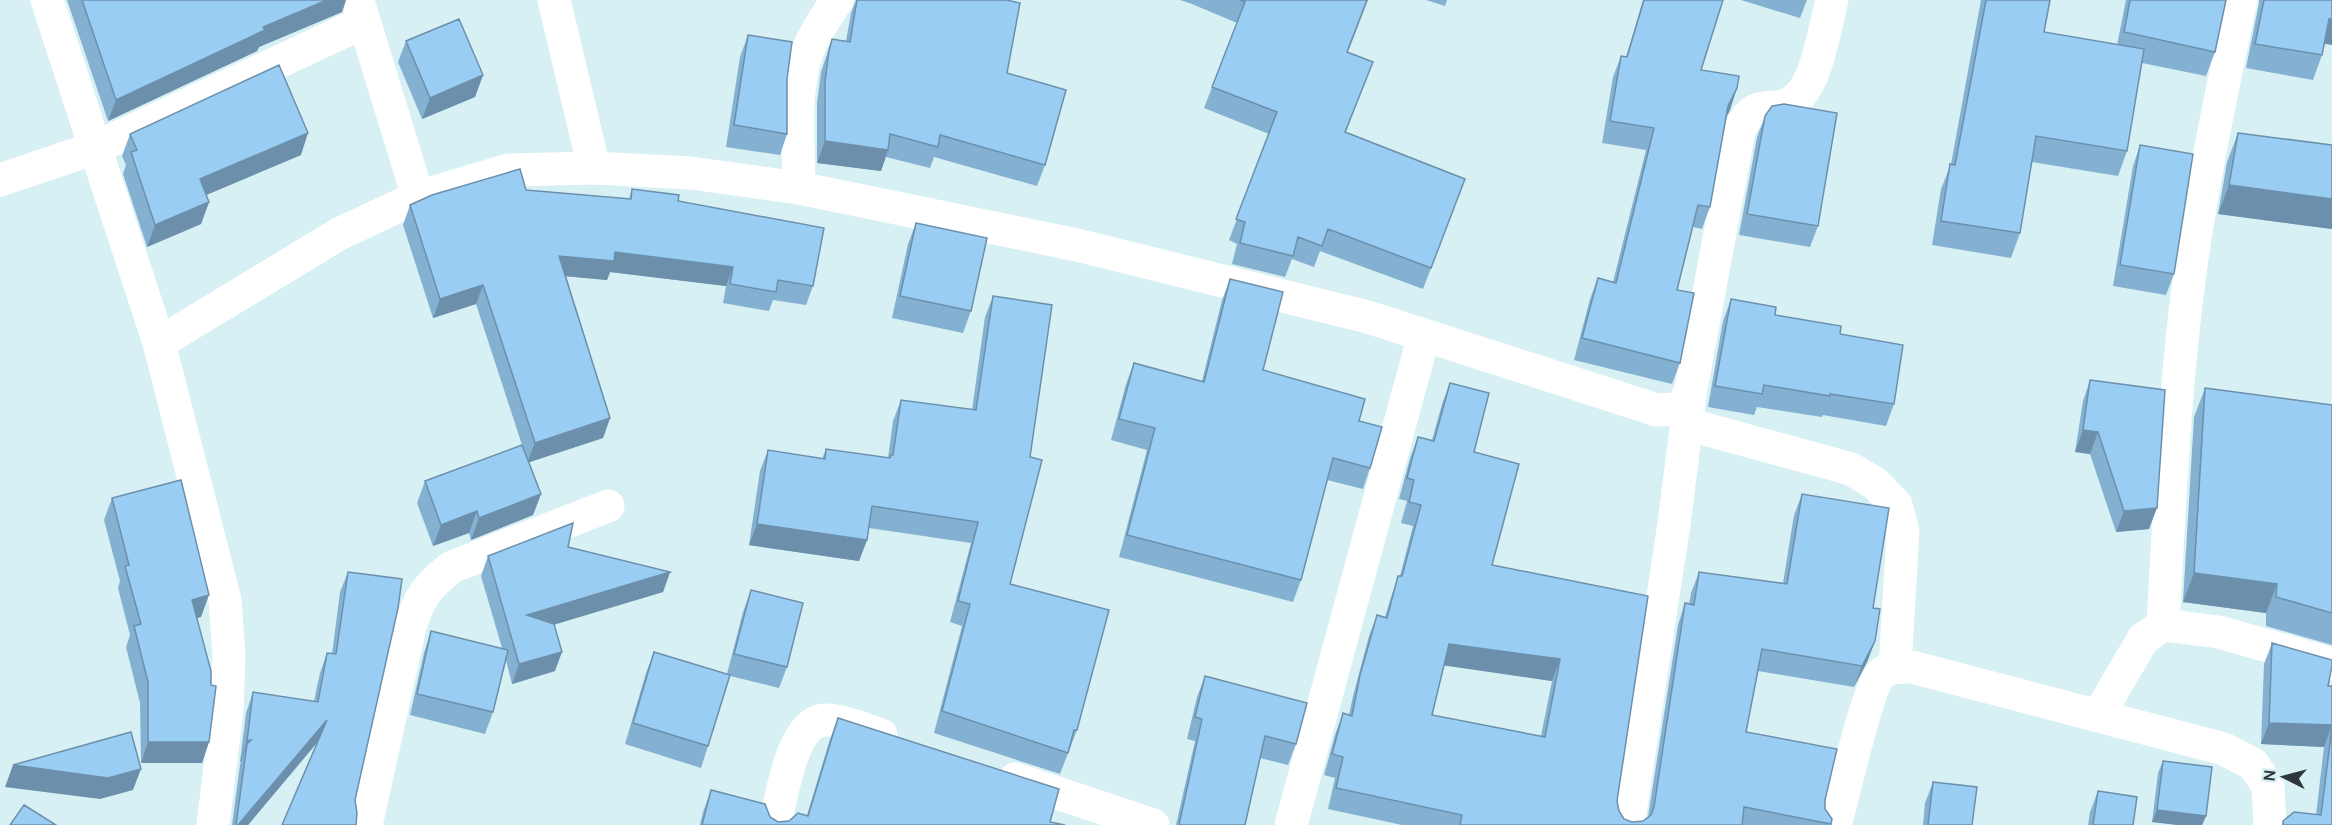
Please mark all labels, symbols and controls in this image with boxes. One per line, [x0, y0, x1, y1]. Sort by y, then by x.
north arrow [2254, 747, 2314, 807]
text: N [2260, 769, 2280, 782]

